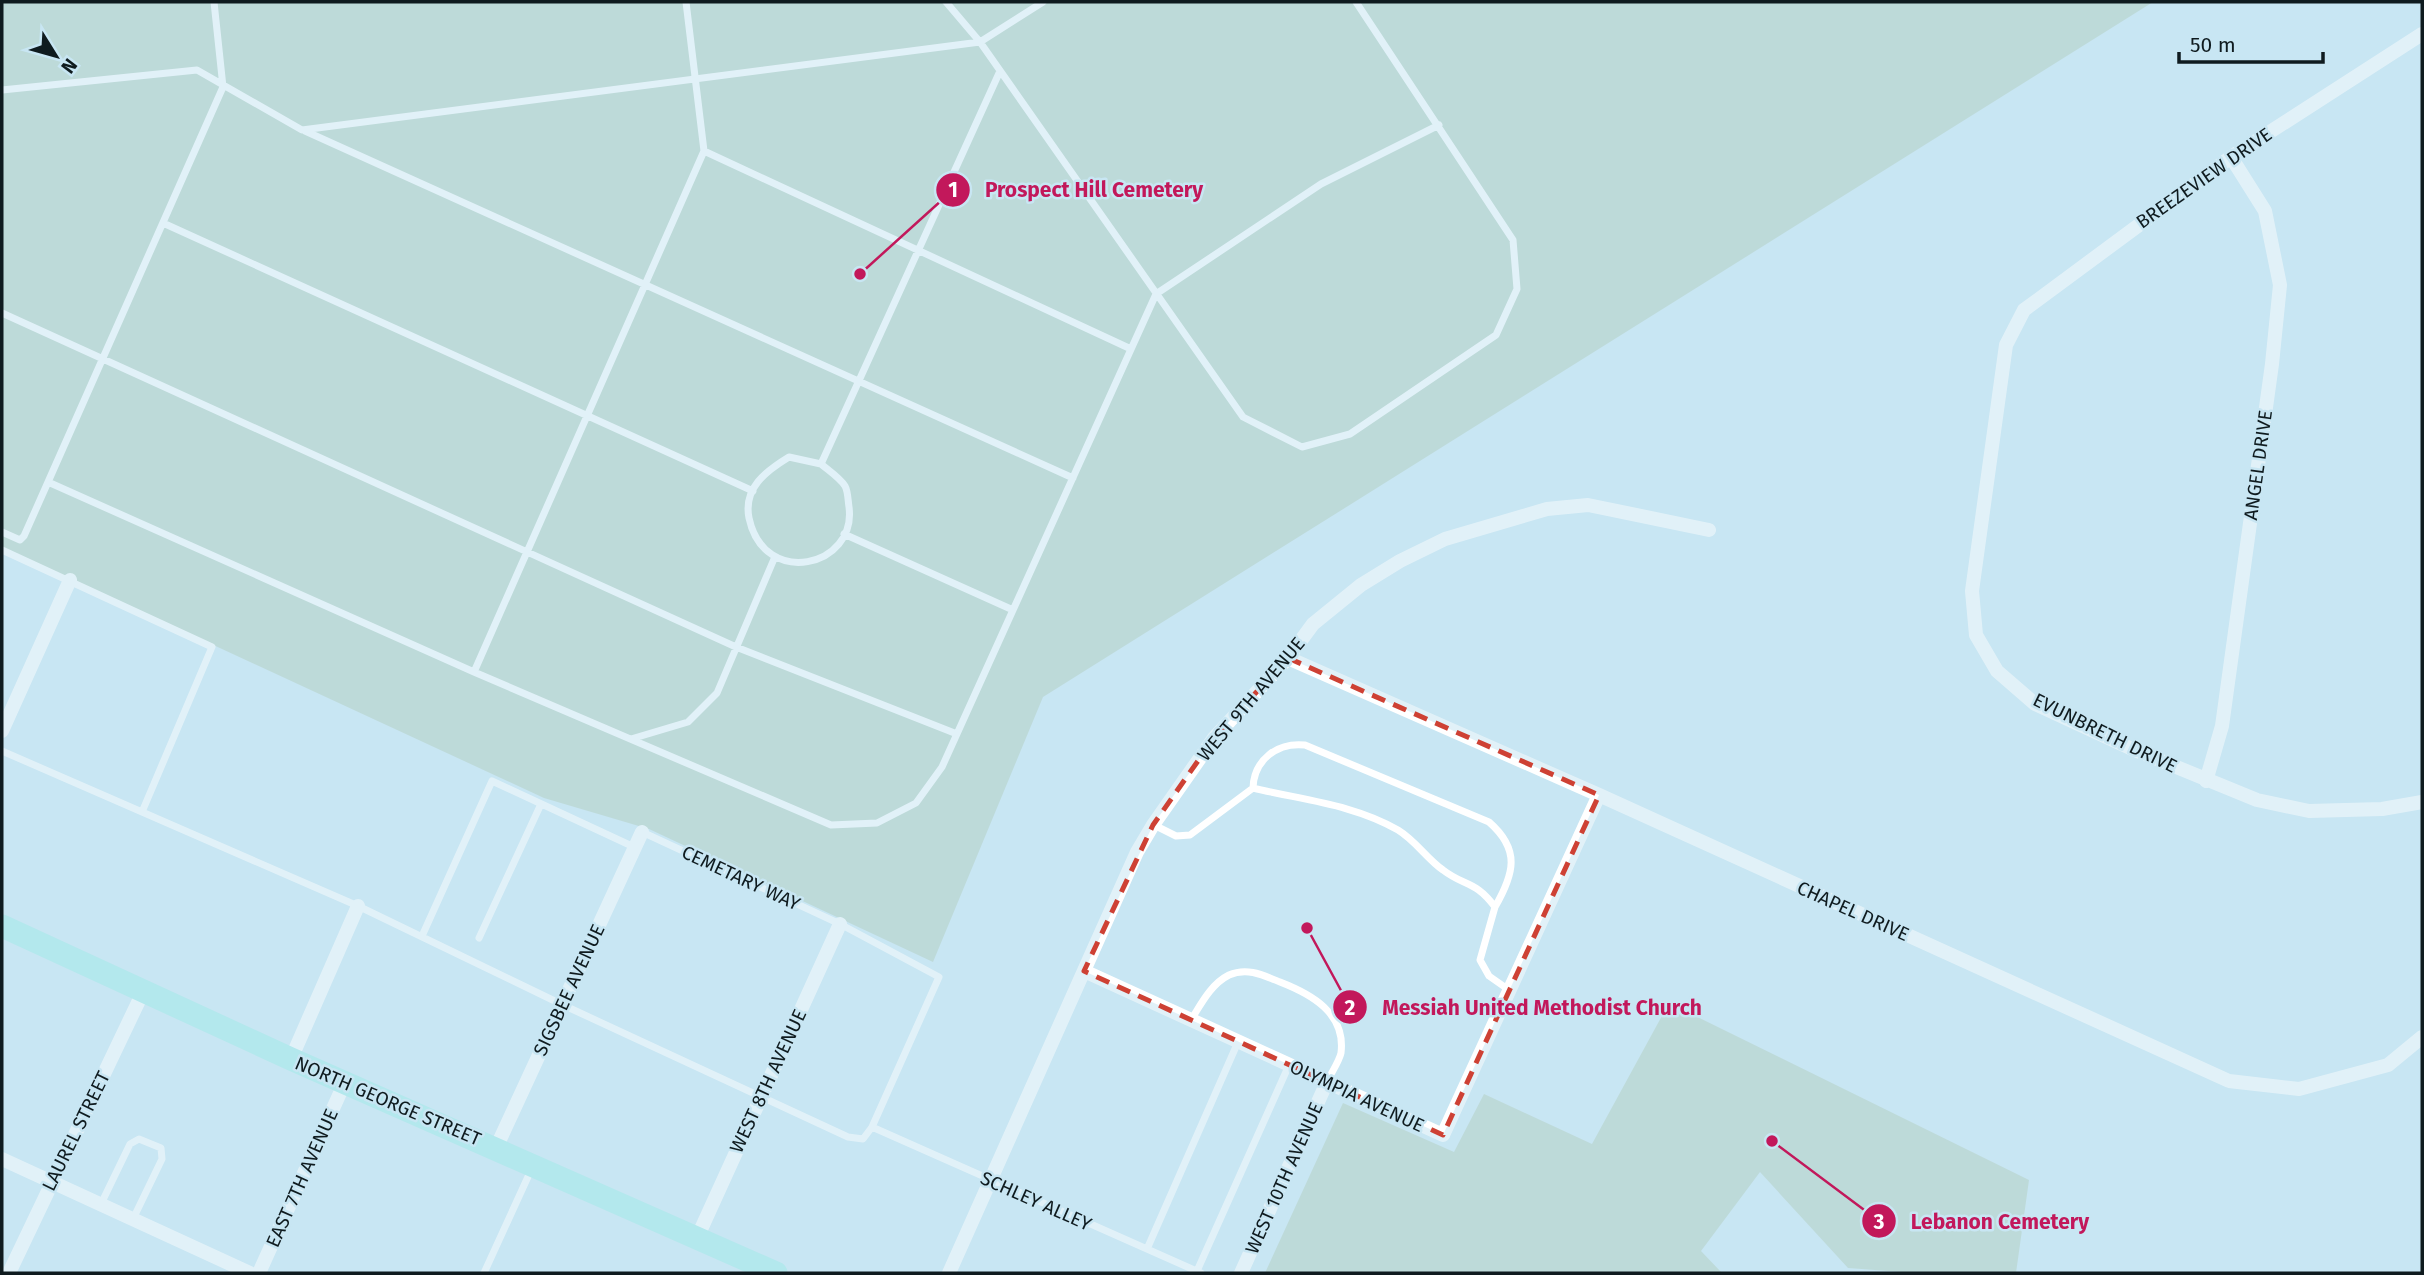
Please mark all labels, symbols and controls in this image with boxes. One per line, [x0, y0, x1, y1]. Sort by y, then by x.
north arrow [21, 21, 91, 91]
scale bar [2179, 21, 2322, 65]
text: 50 m [2190, 32, 2236, 58]
text: N [56, 54, 82, 78]
street label: BREEZEVIEW DRIVE [2132, 123, 2276, 233]
callout: Prospect Hill Cemetery [936, 169, 1217, 211]
text: 1 [948, 177, 958, 203]
text: Prospect Hill Cemetery [985, 177, 1203, 203]
street label: ANGEL DRIVE [2239, 409, 2277, 521]
street label: WEST 9TH AVENUE [1192, 632, 1310, 766]
street label: EVUNBRETH DRIVE [2029, 688, 2181, 778]
street label: CEMETARY WAY [678, 841, 804, 916]
street label: CHAPEL DRIVE [1793, 876, 1913, 946]
street label: SIGSBEE AVENUE [529, 921, 609, 1059]
callout: Messiah United Methodist Church [1333, 986, 1716, 1028]
text: 2 [1345, 995, 1356, 1021]
text: Messiah United Methodist Church [1382, 995, 1702, 1021]
street label: WEST 8TH AVENUE [725, 1006, 811, 1156]
street label: NORTH GEORGE STREET [291, 1051, 485, 1151]
street label: OLYMPIA AVENUE [1286, 1055, 1428, 1137]
street label: LAUREL STREET [37, 1067, 115, 1195]
street label: WEST 10TH AVENUE [1240, 1099, 1328, 1257]
street label: EAST 7TH AVENUE [261, 1105, 343, 1251]
street label: SCHLEY ALLEY [977, 1166, 1096, 1236]
callout: Lebanon Cemetery [1861, 1200, 2103, 1242]
text: 3 [1873, 1209, 1885, 1235]
text: Lebanon Cemetery [1911, 1209, 2089, 1235]

